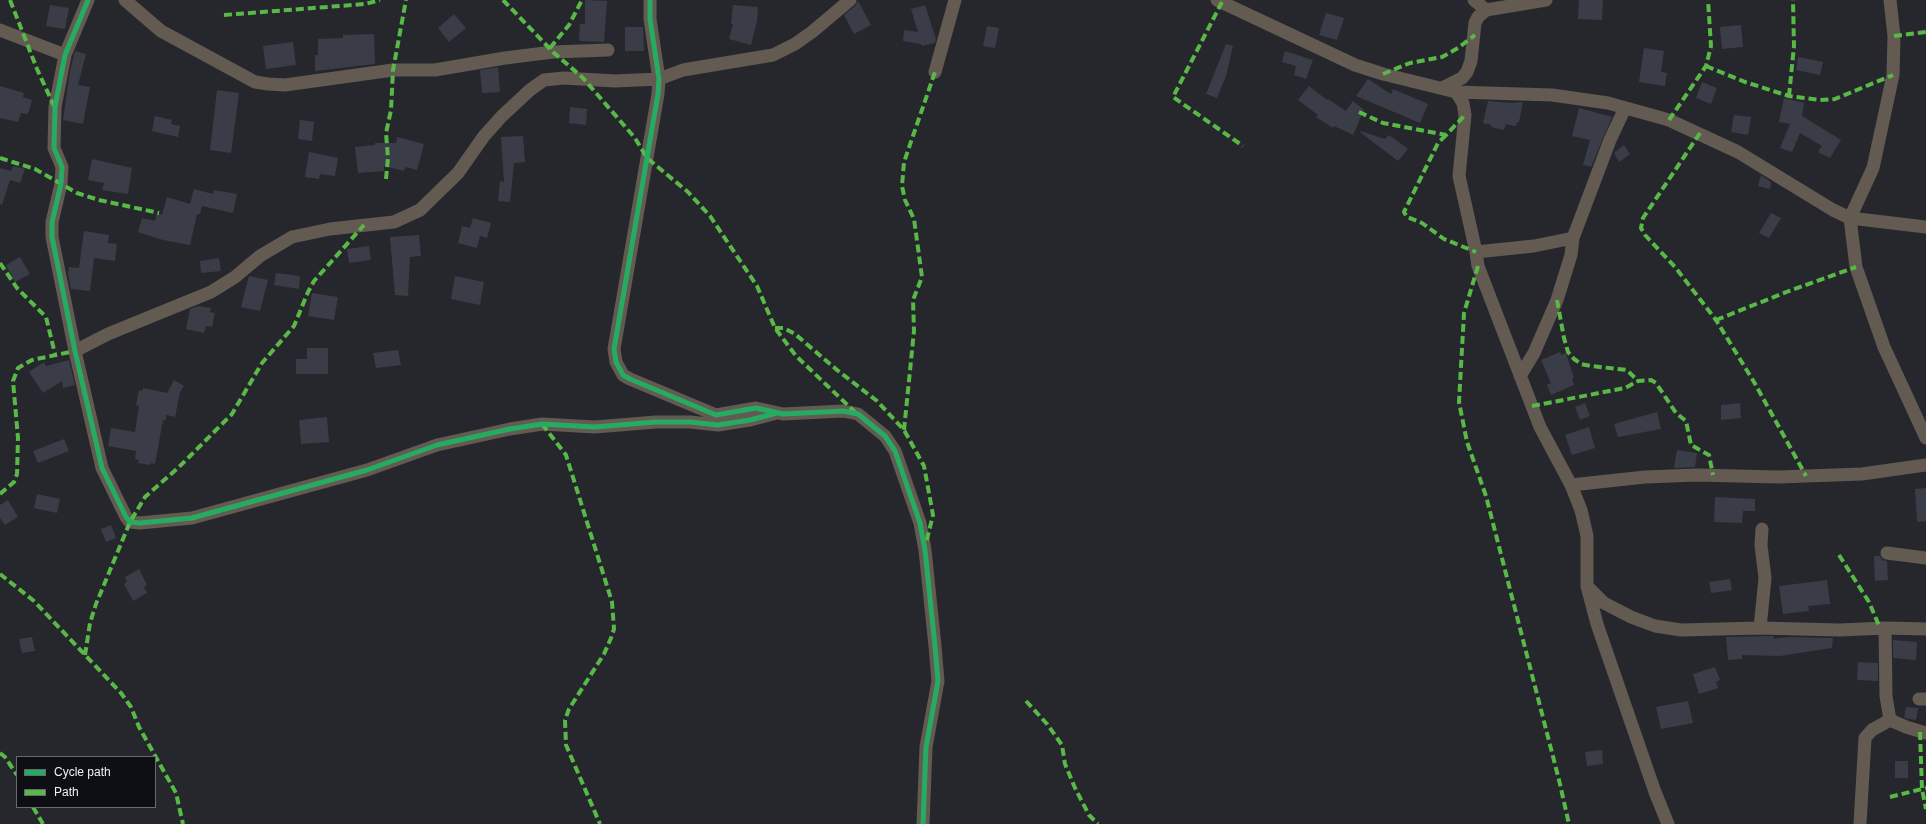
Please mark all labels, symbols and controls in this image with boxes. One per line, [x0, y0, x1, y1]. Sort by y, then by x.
legend [16, 756, 156, 808]
text: Cycle path [54, 765, 111, 779]
text: Path [54, 785, 79, 799]

